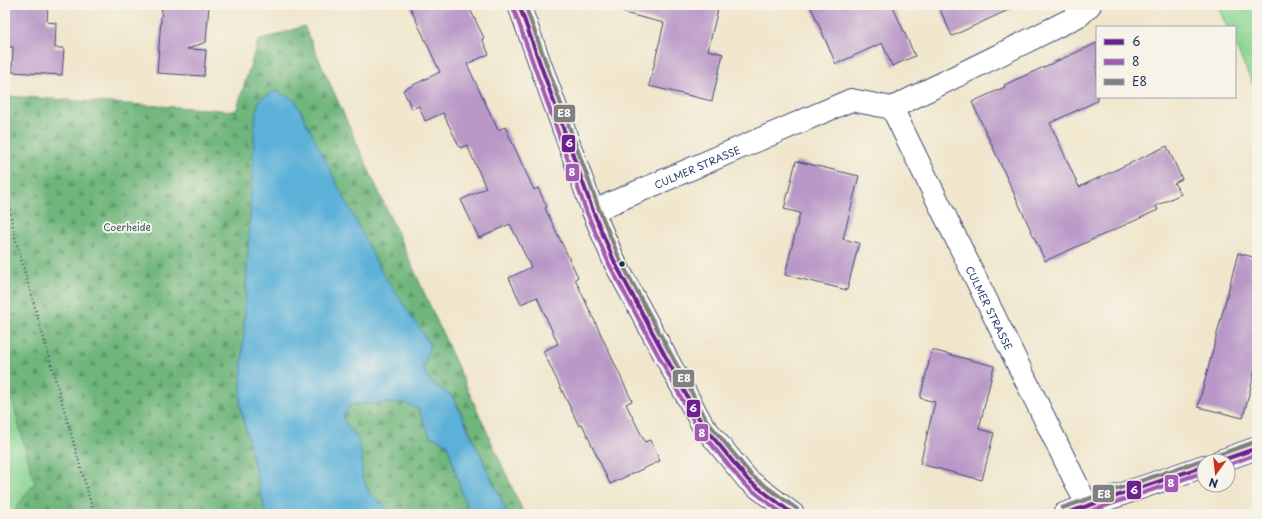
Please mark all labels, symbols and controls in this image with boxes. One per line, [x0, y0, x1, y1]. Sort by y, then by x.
legend [1096, 26, 1236, 98]
text: 6 [1132, 32, 1140, 50]
text: 8 [1132, 52, 1140, 70]
text: E8 [1132, 72, 1147, 90]
line badge: E8 [553, 104, 576, 123]
text: E8 [557, 104, 571, 121]
line badge: 6 [561, 134, 576, 153]
text: 6 [565, 134, 573, 151]
street label: CULMER STRASSE [652, 141, 742, 191]
line badge: 8 [565, 163, 580, 182]
text: 8 [569, 163, 576, 180]
park label: Coerheide [103, 219, 151, 234]
unlabelled marker [617, 259, 627, 269]
street label: CULMER STRASSE [963, 263, 1017, 352]
line badge: E8 [672, 369, 695, 388]
text: E8 [677, 369, 691, 386]
line badge: 6 [686, 399, 701, 418]
text: 6 [689, 399, 697, 416]
line badge: 8 [694, 423, 709, 442]
text: 8 [699, 424, 706, 441]
north arrow [1196, 453, 1236, 493]
line badge: 8 [1164, 474, 1179, 493]
text: 8 [1168, 474, 1175, 491]
text: N [1207, 474, 1220, 492]
line badge: 6 [1126, 480, 1142, 500]
text: 6 [1130, 481, 1138, 498]
line badge: E8 [1092, 484, 1115, 503]
text: E8 [1097, 485, 1111, 502]

